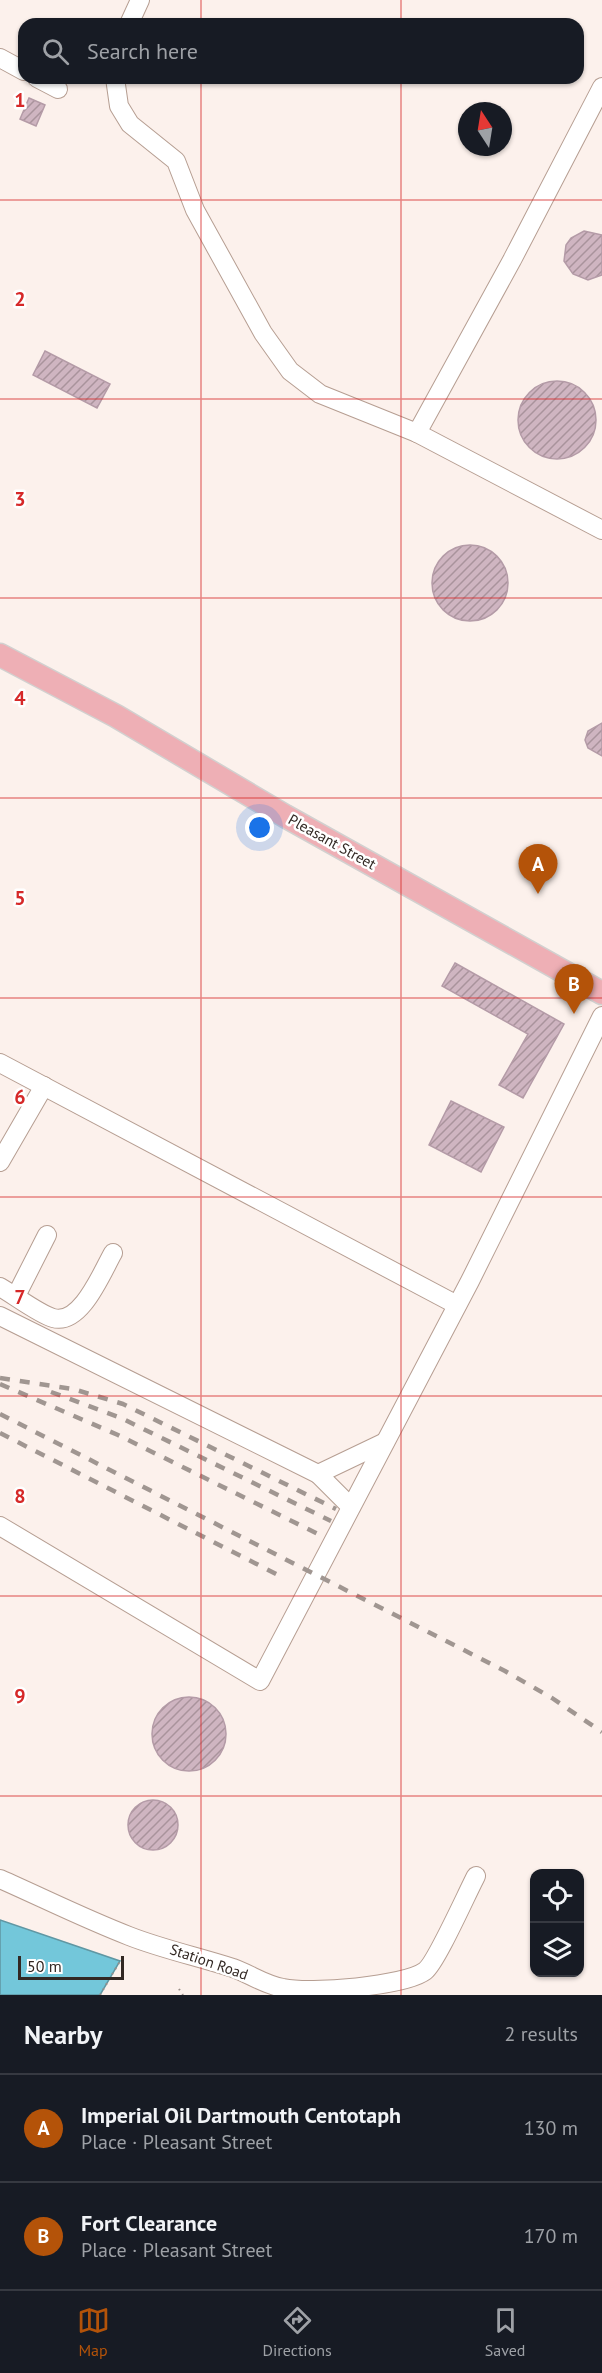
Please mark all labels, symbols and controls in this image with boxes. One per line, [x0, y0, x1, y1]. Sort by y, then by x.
search box [18, 18, 584, 84]
icon: search [39, 35, 72, 68]
text: Search here [87, 37, 198, 65]
text: 1 [14, 87, 26, 113]
north arrow [458, 102, 512, 156]
text: 2 [14, 286, 26, 312]
text: 3 [14, 486, 26, 512]
text: 4 [14, 685, 26, 711]
street label: Pleasant Street [285, 810, 379, 873]
your location [245, 813, 274, 842]
pin: A [518, 844, 558, 894]
text: 5 [14, 885, 26, 911]
pin: B [554, 964, 594, 1014]
text: 6 [14, 1084, 26, 1110]
text: 7 [14, 1284, 26, 1310]
text: 8 [14, 1483, 26, 1509]
text: 9 [14, 1683, 26, 1709]
map controls [530, 1869, 584, 1977]
button: locate [530, 1869, 584, 1923]
button: layers [530, 1923, 584, 1977]
street label: Station Road [167, 1939, 251, 1984]
scale bar [18, 1953, 124, 1980]
text: 50 m [27, 1956, 62, 1976]
text: Nearby [24, 2018, 102, 2051]
text: 2 results [505, 2021, 578, 2047]
text: Imperial Oil Dartmouth Centotaph [81, 2101, 401, 2129]
text: A [37, 2115, 50, 2141]
text: 130 m [524, 2115, 578, 2141]
text: Place · Pleasant Street [81, 2129, 272, 2155]
text: Fort Clearance [81, 2209, 217, 2237]
text: B [38, 2223, 49, 2249]
text: 170 m [524, 2223, 578, 2249]
text: Place · Pleasant Street [81, 2237, 272, 2263]
tab: Map [77, 2304, 110, 2360]
tab: Directions [263, 2304, 332, 2360]
tab: Saved [485, 2304, 525, 2360]

